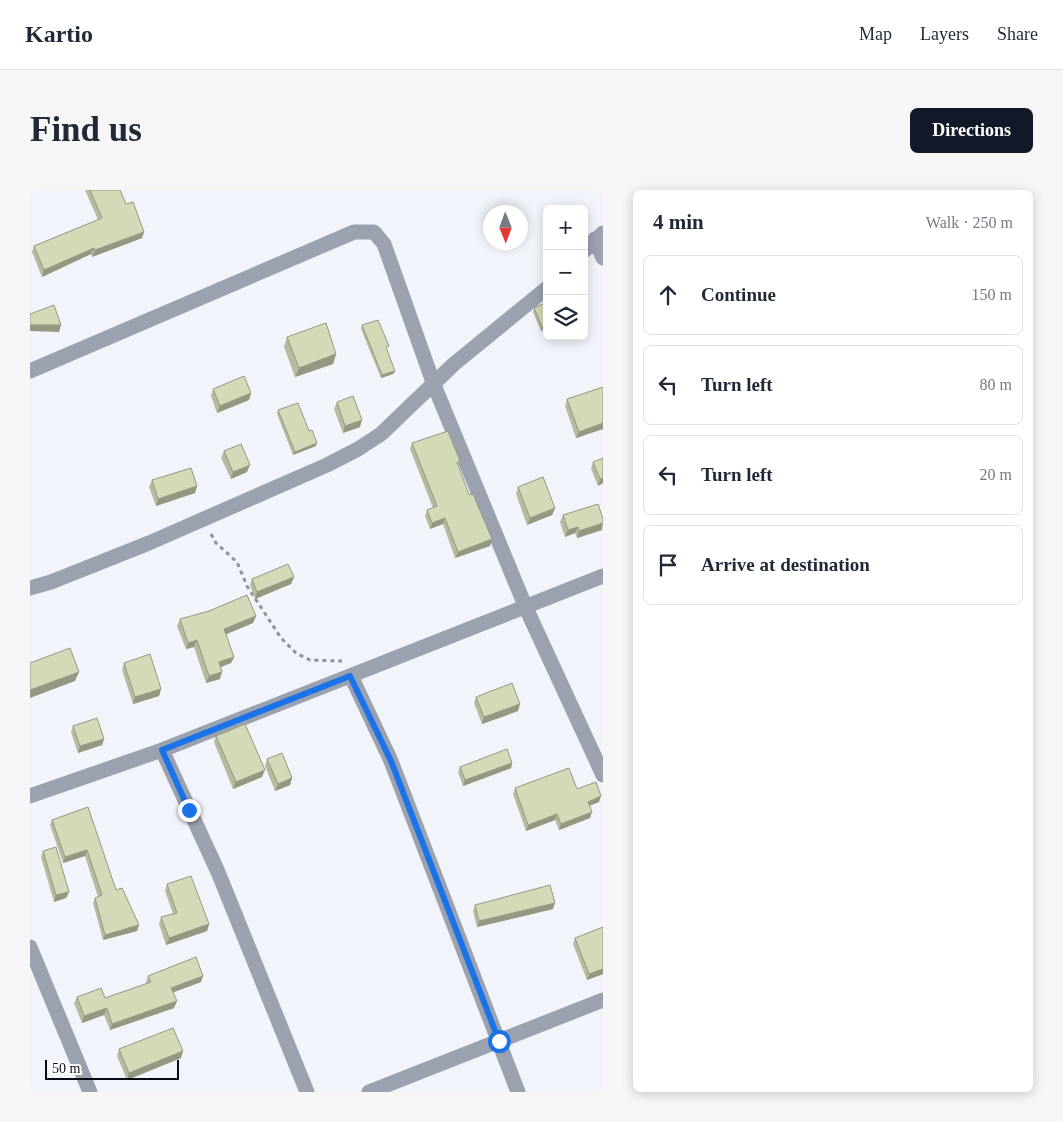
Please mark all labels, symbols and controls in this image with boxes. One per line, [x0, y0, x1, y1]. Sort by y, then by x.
text: Kartio [25, 21, 93, 47]
text: Map [859, 24, 892, 44]
text: Layers [920, 24, 969, 44]
text: Share [997, 24, 1038, 44]
button: Directions [910, 108, 1033, 153]
text: Find us [30, 110, 142, 149]
north arrow [483, 205, 528, 250]
map controls [543, 205, 588, 340]
button: + [543, 205, 588, 250]
text: 4 min [653, 210, 704, 234]
text: Walk · 250 m [926, 214, 1013, 231]
button: − [543, 250, 588, 295]
icon: ahead [654, 281, 682, 309]
text: Continue [701, 284, 776, 305]
text: 150 m [972, 286, 1012, 303]
button: layers [543, 295, 588, 340]
icon: left [654, 371, 682, 399]
text: Turn left [701, 374, 773, 395]
text: 80 m [980, 376, 1012, 393]
icon: left [654, 461, 682, 489]
text: Turn left [701, 464, 773, 485]
text: 20 m [980, 466, 1012, 483]
icon: arrive [654, 551, 682, 579]
text: Arrive at destination [701, 554, 870, 575]
route end [178, 799, 201, 822]
route start [488, 1030, 511, 1053]
scale bar [45, 1057, 179, 1080]
text: 50 m [52, 1061, 80, 1076]

